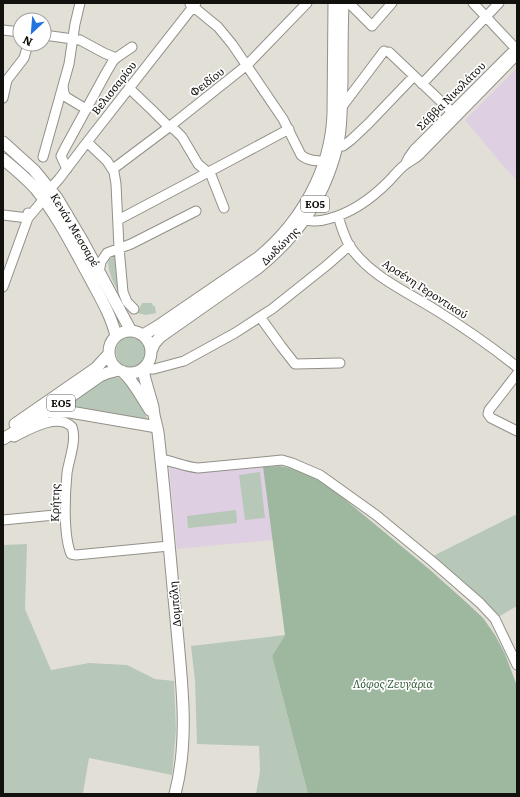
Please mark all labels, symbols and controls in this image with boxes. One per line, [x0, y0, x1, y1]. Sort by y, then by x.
north arrow [12, 12, 52, 52]
text: N [20, 33, 35, 51]
street label: Βελισσαρίου [87, 57, 139, 118]
street label: Σάββα Νικολάτου [412, 57, 488, 133]
street label: Φειδίου [186, 63, 227, 100]
street label: Κενάν Μεσσαρέ [48, 190, 104, 270]
road number: ΕΟ5 [301, 196, 329, 212]
street label: Δωδώνης [256, 222, 302, 268]
street label: Αρσένη Γεροντικού [380, 255, 471, 322]
road number: ΕΟ5 [47, 395, 75, 411]
street label: Κρήτης [46, 483, 62, 522]
street label: Δομπόλη [164, 581, 184, 628]
park label: Λόφος Ζευγάρια [353, 675, 433, 691]

